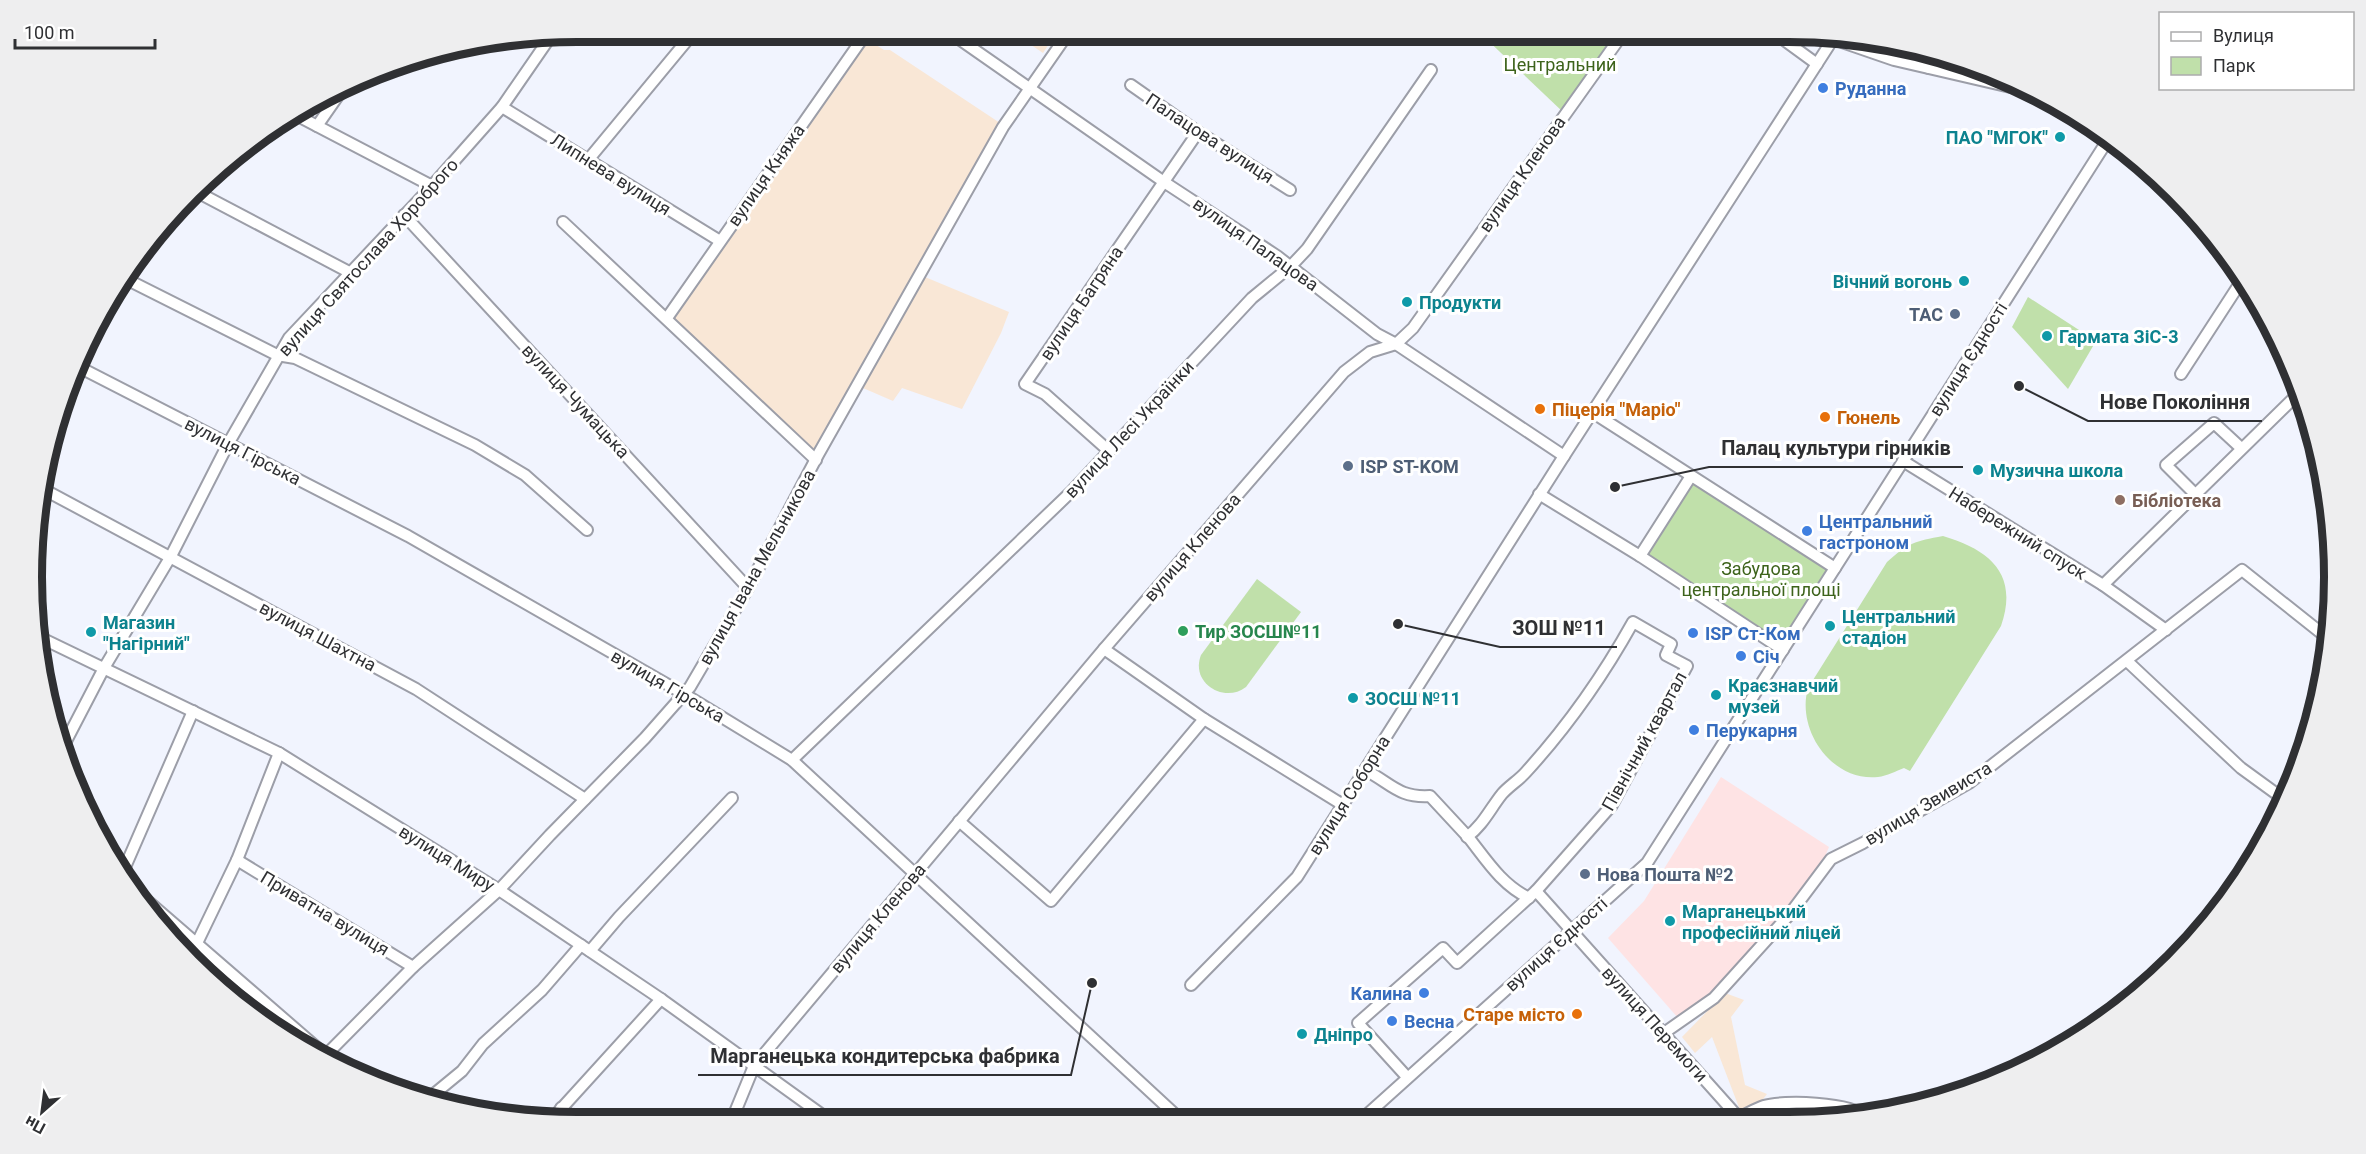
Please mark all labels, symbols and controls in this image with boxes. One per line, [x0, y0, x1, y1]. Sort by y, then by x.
scale bar [15, 12, 154, 50]
legend [2159, 12, 2354, 90]
text: 100 m [24, 22, 75, 43]
text: Вулиця [2213, 25, 2274, 46]
park label: Центральний [1504, 54, 1616, 75]
text: Парк [2213, 55, 2256, 76]
place label: Руданна [1835, 78, 1907, 99]
marker: Руданна [1816, 81, 1830, 95]
street label: Палацова вулиця [1142, 89, 1278, 187]
street label: вулиця Кленова [1474, 112, 1570, 236]
street label: вулиця Княжа [723, 120, 809, 230]
place label: ПАО "МГОК" [1946, 127, 2048, 148]
street label: Липнева вулиця [547, 129, 675, 219]
marker: ПАО "МГОК" [2053, 130, 2067, 144]
street label: вулиця Святослава Хороброго [274, 154, 462, 360]
street label: вулиця Палацова [1189, 193, 1323, 295]
street label: вулиця Багряна [1035, 242, 1127, 364]
place label: Вічний вогонь [1833, 271, 1952, 292]
marker: Вічний вогонь [1957, 274, 1971, 288]
place label: Продукти [1419, 292, 1501, 313]
marker: Продукти [1400, 295, 1414, 309]
street label: вулиця Єдності [1925, 298, 2011, 420]
place label: ТАС [1909, 304, 1943, 325]
marker: ТАС [1948, 307, 1962, 321]
place label: Гармата ЗіС-3 [2059, 326, 2179, 347]
marker: Гармата ЗіС-3 [2040, 329, 2054, 343]
street label: вулиця Чумацька [518, 340, 634, 462]
street label: вулиця Лесі Українки [1060, 356, 1198, 502]
callout: Нове Покоління [2088, 383, 2262, 421]
text: Нове Покоління [2100, 390, 2250, 414]
place label: Піцерія "Маріо" [1552, 399, 1681, 420]
marker: Піцерія "Маріо" [1533, 402, 1547, 416]
place label: Гюнель [1837, 407, 1900, 428]
marker: Гюнель [1818, 410, 1832, 424]
street label: вулиця Гірська [181, 413, 305, 489]
callout: Палац культури гірників [1709, 429, 1963, 467]
text: Палац культури гірників [1721, 436, 1951, 460]
place label: ISP ST-KOM [1360, 456, 1459, 477]
marker: ISP ST-KOM [1341, 459, 1355, 473]
place label: Музична школа [1990, 460, 2123, 481]
marker: Музична школа [1971, 463, 1985, 477]
street label: вулиця Івана Мельникова [694, 466, 820, 668]
street label: Набережний спуск [1945, 482, 2091, 584]
street label: вулиця Кленова [1139, 489, 1245, 605]
place label: Бібліотека [2132, 490, 2222, 511]
marker: Бібліотека [2113, 493, 2127, 507]
place label: Центральний гастроном [1819, 511, 1932, 553]
marker: Центральний гастроном [1800, 524, 1814, 538]
park label: Забудова центральної площі [1681, 558, 1841, 600]
street label: вулиця Шахтна [256, 597, 380, 675]
place label: Центральний стадіон [1842, 606, 1955, 648]
callout: ЗОШ №11 [1500, 609, 1617, 647]
place label: Магазин "Нагірний" [103, 612, 190, 654]
text: ЗОШ №11 [1512, 616, 1606, 640]
marker: Центральний стадіон [1823, 619, 1837, 633]
place label: Тир ЗОСШ№11 [1195, 621, 1322, 642]
place label: ISP Ст-Ком [1705, 623, 1801, 644]
marker: Тир ЗОСШ№11 [1176, 624, 1190, 638]
marker: Магазин "Нагірний" [84, 625, 98, 639]
marker: ISP Ст-Ком [1686, 626, 1700, 640]
street label: вулиця Гірська [608, 645, 728, 727]
place label: Січ [1753, 646, 1780, 667]
marker: Січ [1734, 649, 1748, 663]
street label: Північний квартал [1597, 668, 1691, 814]
place label: Краєзнавчий музей [1728, 675, 1838, 717]
place label: ЗОСШ №11 [1365, 688, 1461, 709]
marker: Краєзнавчий музей [1709, 688, 1723, 702]
marker: ЗОСШ №11 [1346, 691, 1360, 705]
place label: Перукарня [1706, 720, 1798, 741]
marker: Перукарня [1687, 723, 1701, 737]
street label: вулиця Соборна [1304, 731, 1394, 859]
street label: вулиця Звивиста [1861, 757, 1995, 849]
street label: вулиця Миру [395, 820, 499, 896]
street label: вулиця Кленова [826, 859, 930, 977]
place label: Нова Пошта №2 [1597, 864, 1734, 885]
street label: Приватна вулиця [257, 866, 393, 960]
marker: Нова Пошта №2 [1578, 867, 1592, 881]
street label: вулиця Єдності [1501, 893, 1611, 995]
place label: Марганецький професійний ліцей [1682, 901, 1841, 943]
marker: Марганецький професійний ліцей [1663, 914, 1677, 928]
street label: вулиця Перемоги [1598, 962, 1712, 1086]
place label: Калина [1351, 983, 1412, 1004]
marker: Калина [1417, 986, 1431, 1000]
place label: Старе місто [1463, 1004, 1565, 1025]
marker: Старе місто [1570, 1007, 1584, 1021]
place label: Весна [1404, 1011, 1455, 1032]
marker: Весна [1385, 1014, 1399, 1028]
place label: Дніпро [1314, 1024, 1373, 1045]
marker: Дніпро [1295, 1027, 1309, 1041]
callout: Марганецька кондитерська фабрика [698, 1037, 1071, 1075]
text: Марганецька кондитерська фабрика [710, 1044, 1060, 1068]
north arrow [12, 1082, 72, 1142]
text: Пн [22, 1112, 49, 1138]

